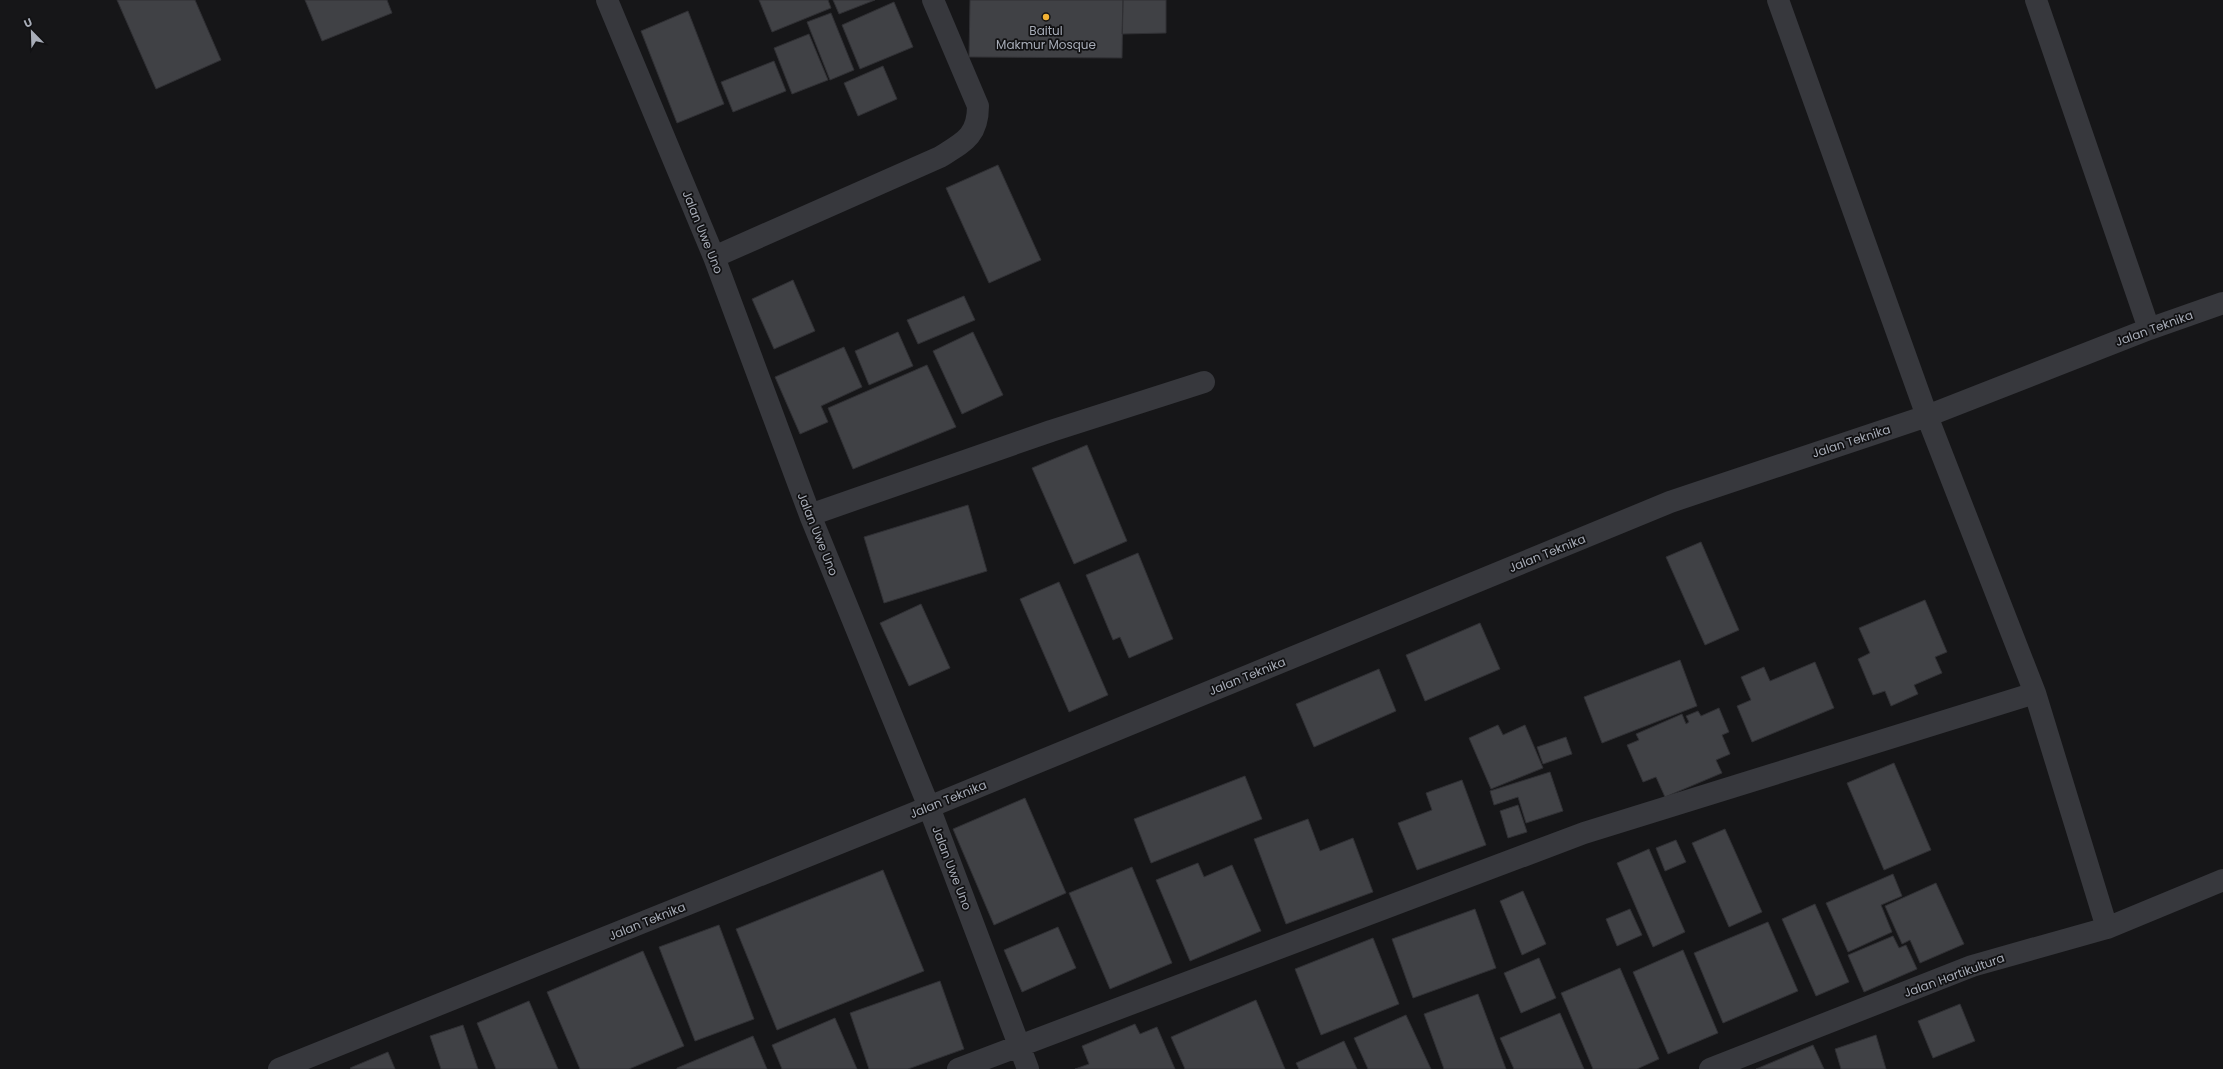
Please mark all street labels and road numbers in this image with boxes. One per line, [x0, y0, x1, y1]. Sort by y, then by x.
street label: Jalan Uwe Uno [679, 188, 728, 276]
street label: Jalan Teknika [2113, 306, 2195, 350]
street label: Jalan Teknika [1810, 420, 1892, 462]
street label: Jalan Uwe Uno [794, 490, 843, 578]
street label: Jalan Teknika [1506, 530, 1588, 576]
street label: Jalan Teknika [1206, 653, 1288, 699]
street label: Jalan Teknika [907, 776, 989, 822]
street label: Jalan Uwe Uno [928, 824, 976, 913]
street label: Jalan Teknika [606, 898, 688, 944]
street label: Jalan Hartikultura [1901, 949, 2007, 1001]

